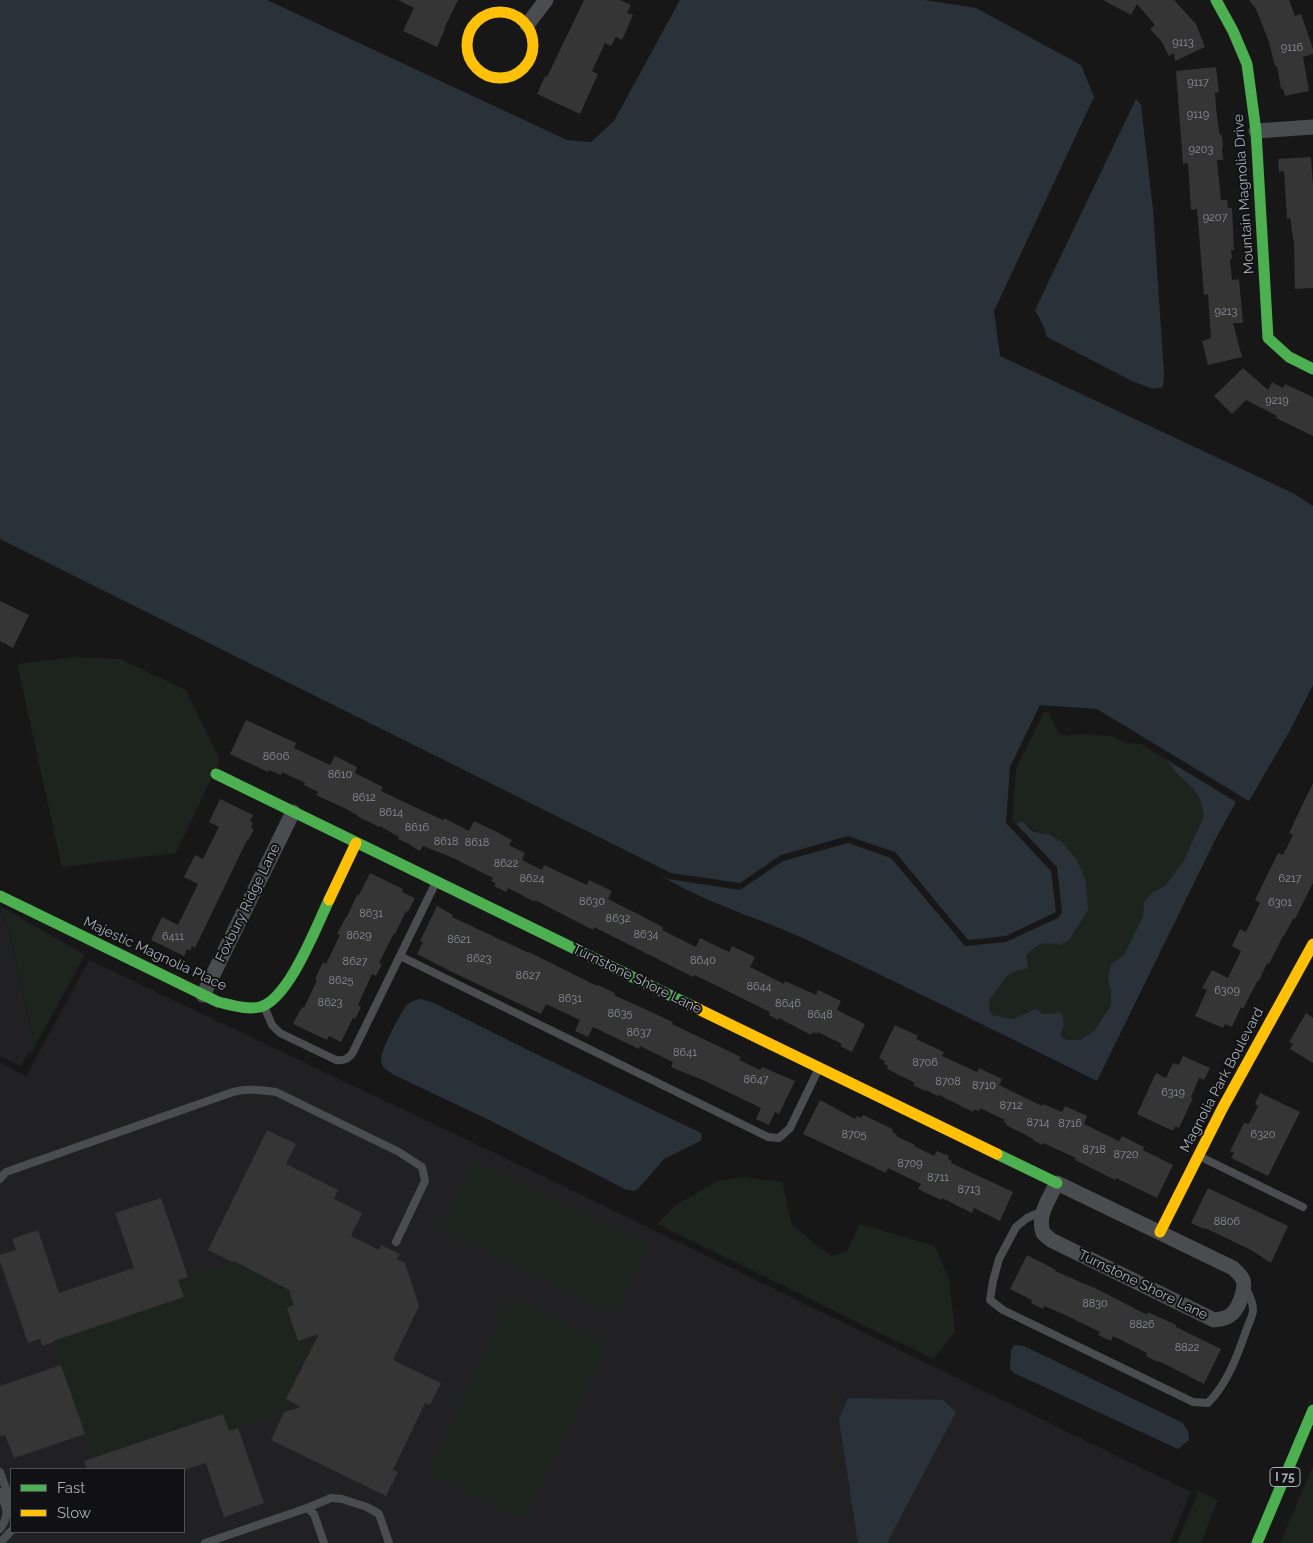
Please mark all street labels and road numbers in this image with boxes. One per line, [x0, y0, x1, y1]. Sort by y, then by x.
street label: Mountain Magnolia Drive [1230, 113, 1258, 275]
street label: Foxbury Ridge Lane [212, 841, 284, 965]
street label: Majestic Magnolia Place [81, 913, 229, 995]
street label: Turnstone Shore Lane [569, 940, 705, 1018]
street label: Magnolia Park Boulevard [1177, 1005, 1267, 1155]
street label: Turnstone Shore Lane [1075, 1246, 1211, 1324]
road number: I 75 [1270, 1468, 1300, 1486]

